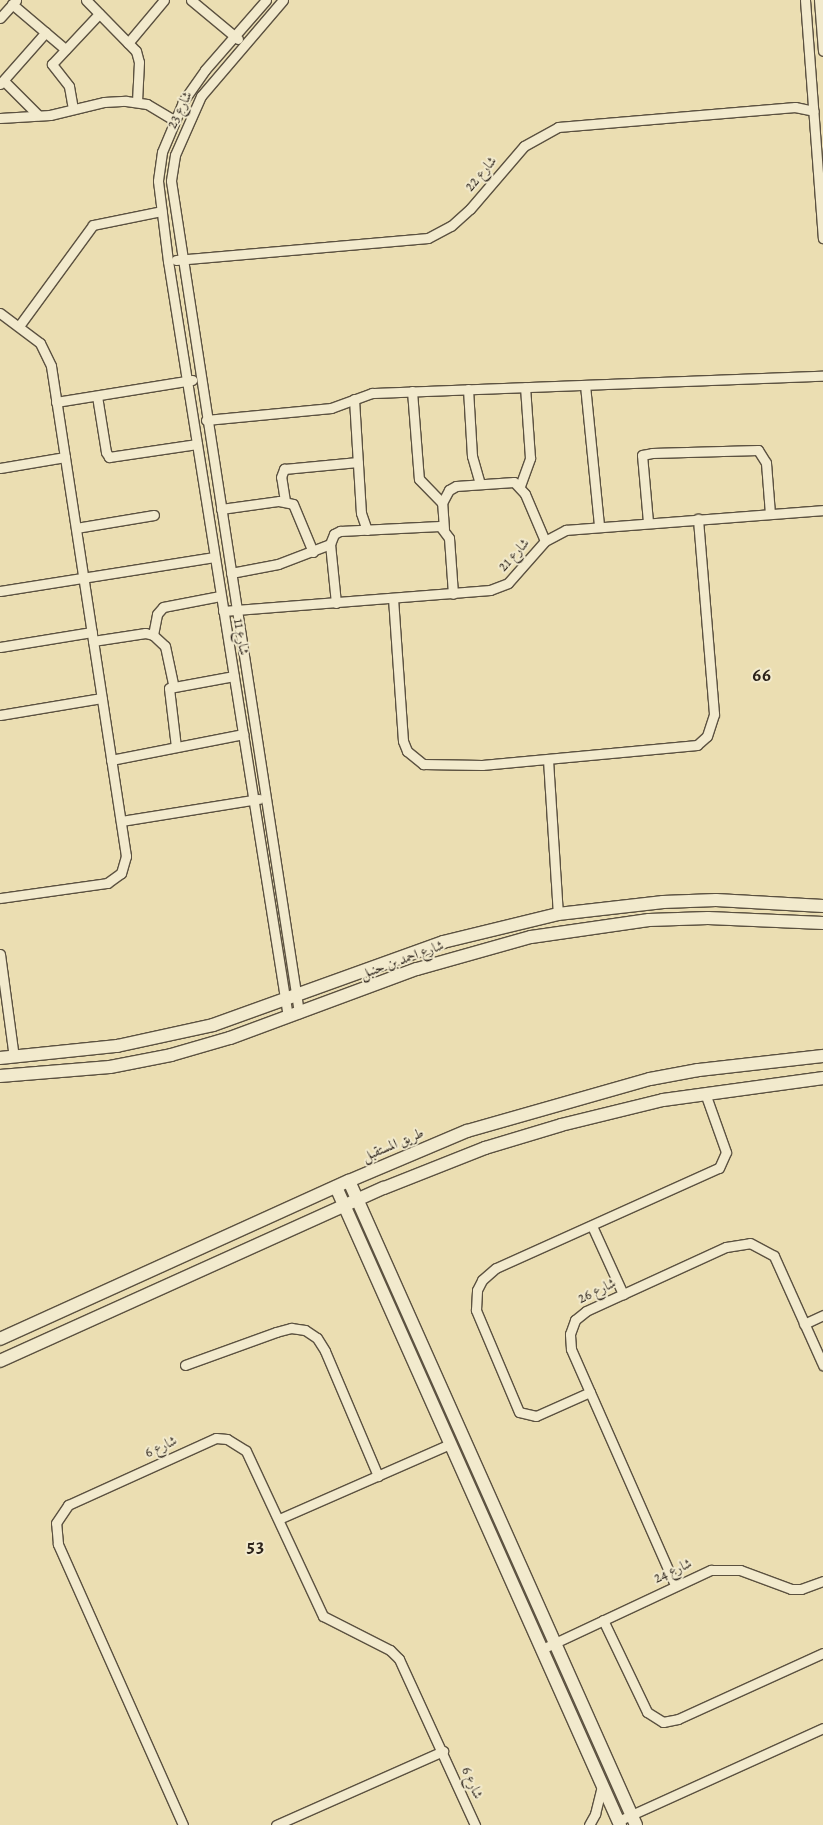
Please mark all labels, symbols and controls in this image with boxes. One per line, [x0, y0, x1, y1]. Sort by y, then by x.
street label: شارع 23 [164, 89, 196, 131]
street label: شارع 22 [462, 153, 500, 195]
street label: شارع 21 [495, 535, 533, 575]
street label: شارع 11 [230, 617, 252, 657]
district label: 66 [752, 665, 772, 687]
street label: شارع احمد بن حنبل [358, 937, 446, 983]
street label: طريق المستقبل [360, 1124, 426, 1166]
street label: شارع 26 [575, 1275, 619, 1307]
street label: شارع 6 [142, 1432, 180, 1462]
district label: 53 [247, 1536, 265, 1558]
street label: شارع 24 [651, 1555, 695, 1587]
street label: شارع 6 [458, 1764, 486, 1802]

